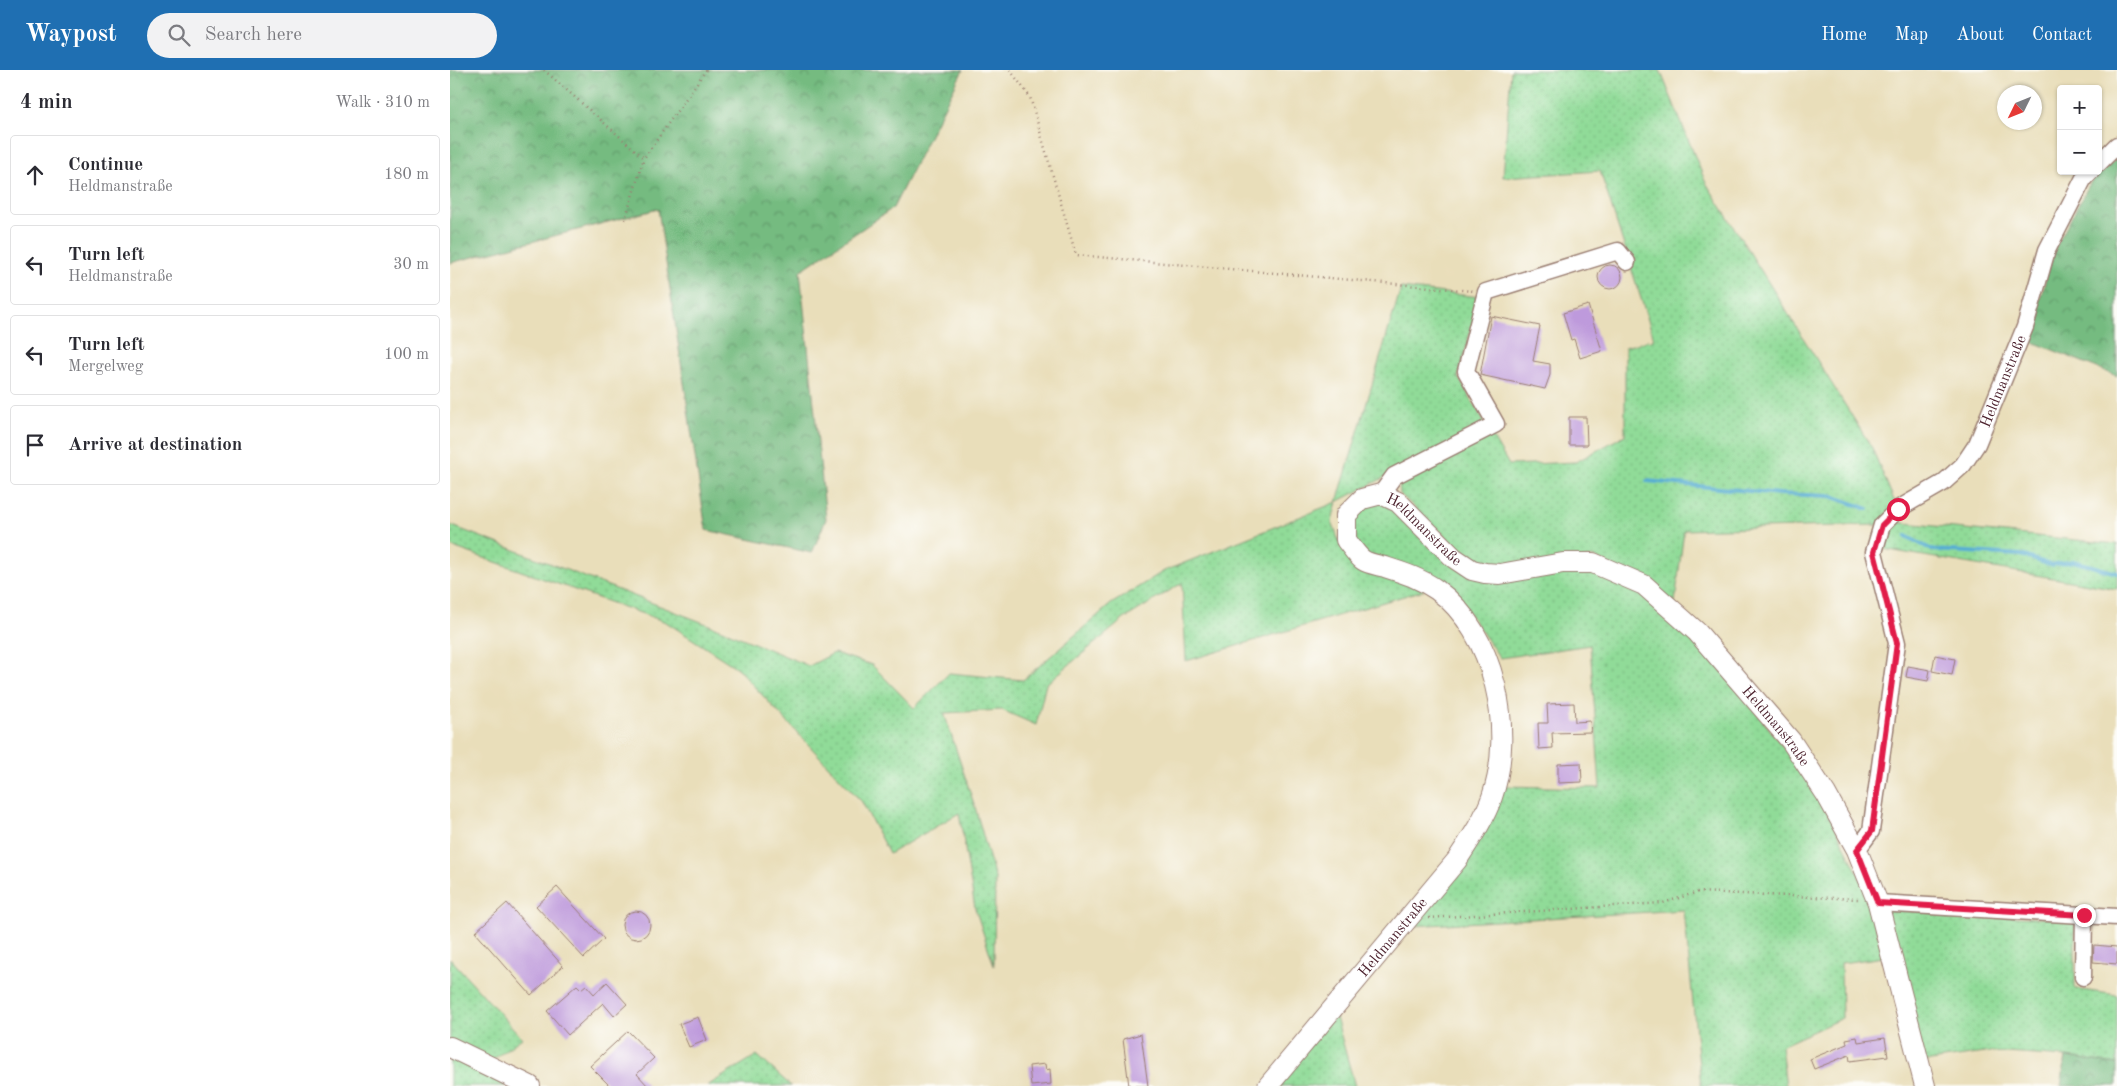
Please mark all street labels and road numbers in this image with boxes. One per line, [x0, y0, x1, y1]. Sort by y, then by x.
street label: Heldmanstraße [1979, 333, 2030, 430]
street label: Heldmanstraße [1384, 492, 1464, 570]
street label: Heldmanstraße [1738, 684, 1812, 769]
street label: Heldmanstraße [1356, 896, 1431, 981]

